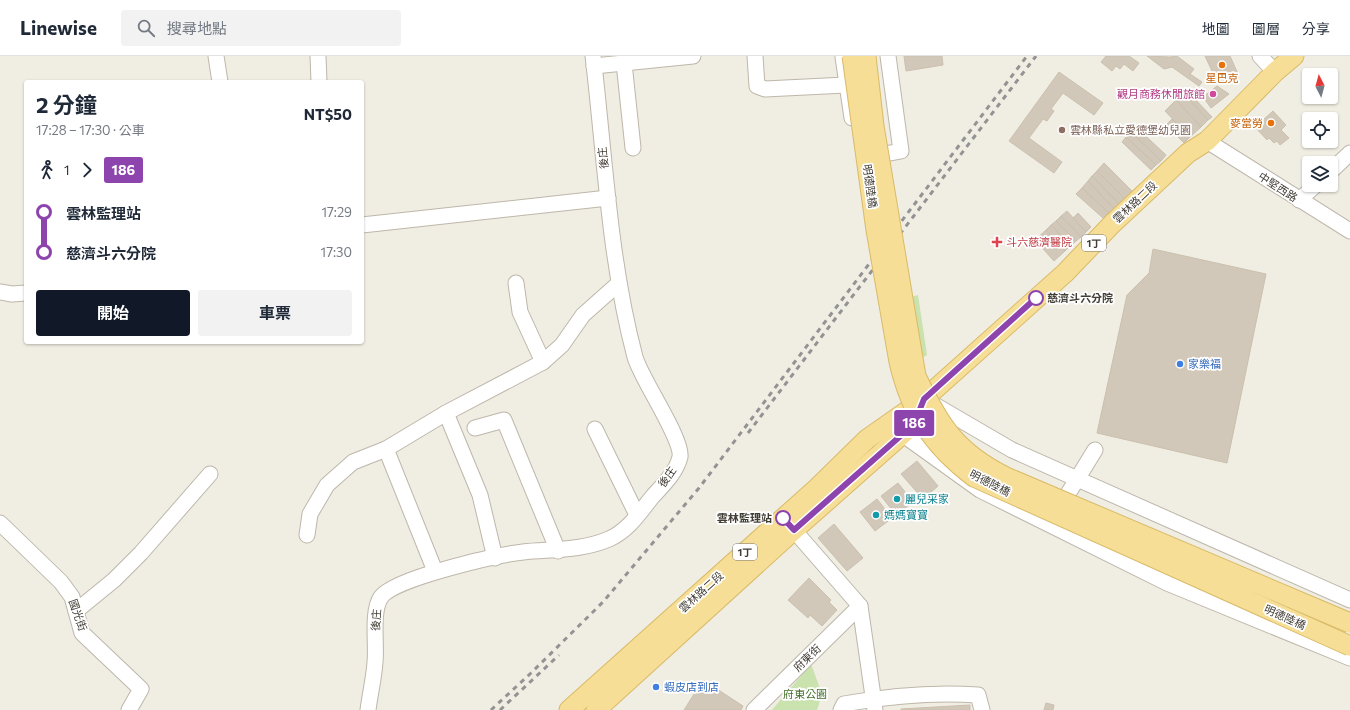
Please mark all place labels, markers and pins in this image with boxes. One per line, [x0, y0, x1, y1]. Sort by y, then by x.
marker: 星巴克 [1217, 60, 1227, 70]
place label: 星巴克 [1206, 71, 1239, 84]
place label: 觀月商務休閒旅館 [1117, 87, 1205, 100]
marker: 觀月商務休閒旅館 [1208, 89, 1218, 99]
place label: 麥當勞 [1230, 116, 1263, 129]
marker: 麥當勞 [1266, 118, 1276, 128]
place label: 雲林縣私立愛德堡幼兒園 [1070, 123, 1191, 136]
marker: 雲林縣私立愛德堡幼兒園 [1057, 125, 1067, 135]
place label: 斗六慈濟醫院 [1006, 235, 1072, 248]
marker: 斗六慈濟醫院 [991, 236, 1003, 248]
marker: 慈濟斗六分院 [1028, 290, 1044, 306]
place label: 慈濟斗六分院 [1047, 291, 1113, 304]
place label: 家樂福 [1188, 357, 1221, 370]
marker: 家樂福 [1175, 359, 1185, 369]
place label: 麗兒采家 [905, 492, 949, 505]
marker: 麗兒采家 [892, 494, 902, 504]
place label: 媽媽寶寶 [884, 508, 928, 521]
marker: 雲林監理站 [775, 510, 791, 526]
marker: 媽媽寶寶 [871, 510, 881, 520]
place label: 雲林監理站 [717, 511, 772, 524]
place label: 蝦皮店到店 [664, 680, 719, 693]
marker: 蝦皮店到店 [651, 682, 661, 692]

